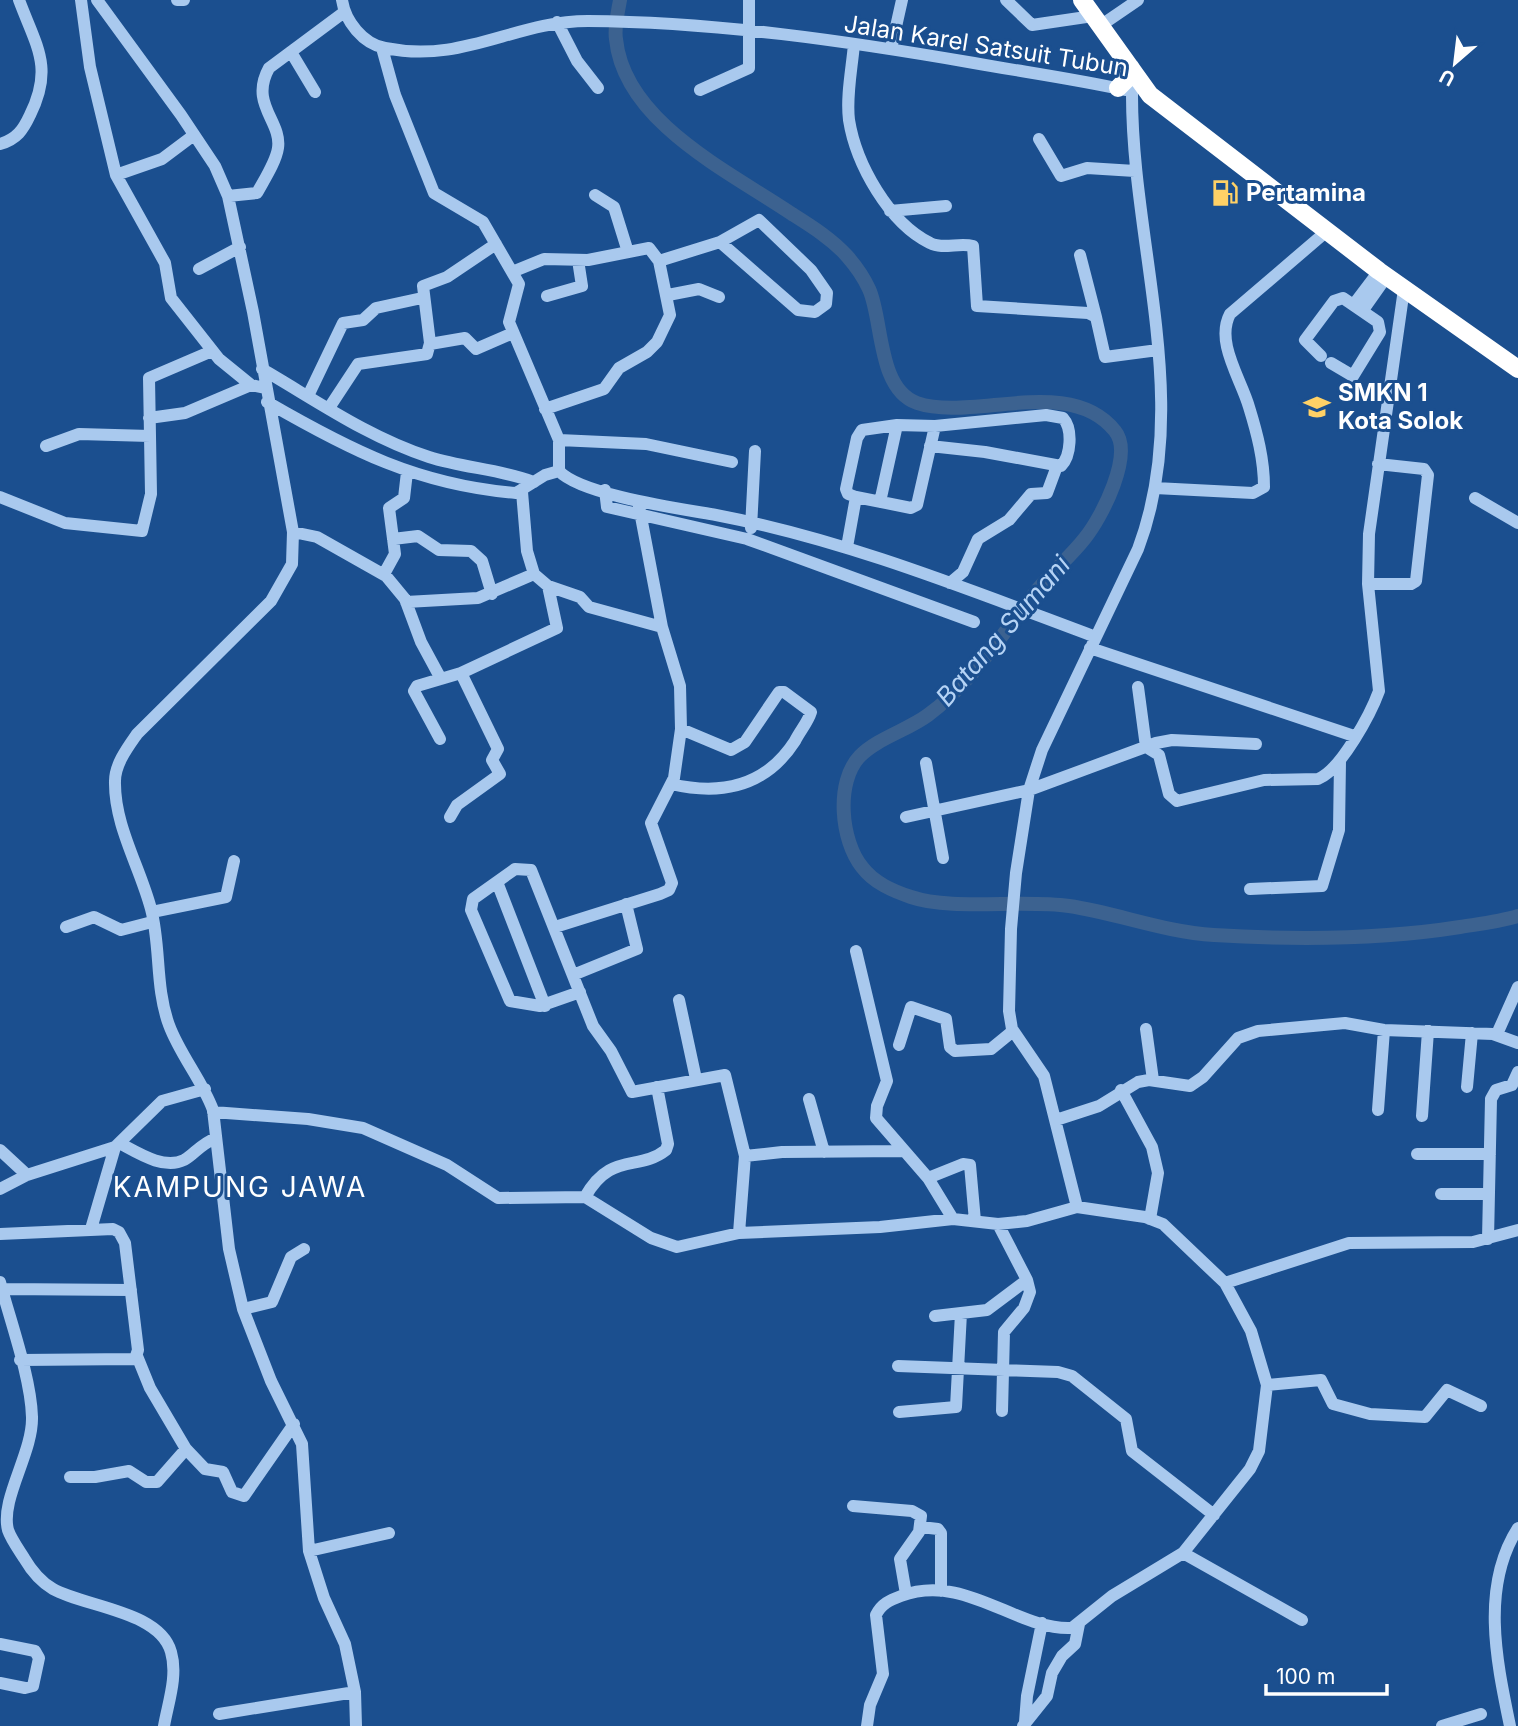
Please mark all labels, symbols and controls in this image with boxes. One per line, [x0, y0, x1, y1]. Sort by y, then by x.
street label: Jalan Karel Satsuit Tubun [842, 9, 1130, 82]
north arrow [1420, 28, 1490, 98]
text: U [1436, 64, 1459, 91]
fuel station icon: Pertamina [1210, 178, 1240, 208]
place label: Pertamina [1246, 178, 1366, 207]
place label: SMKN 1 Kota Solok [1338, 378, 1463, 435]
school or university icon: SMKN 1 Kota Solok [1302, 392, 1332, 422]
water label: Batang Sumani [929, 549, 1077, 712]
district label: KAMPUNG JAWA [113, 1170, 367, 1204]
scale bar [1266, 1652, 1387, 1696]
text: 100 m [1276, 1664, 1335, 1689]

